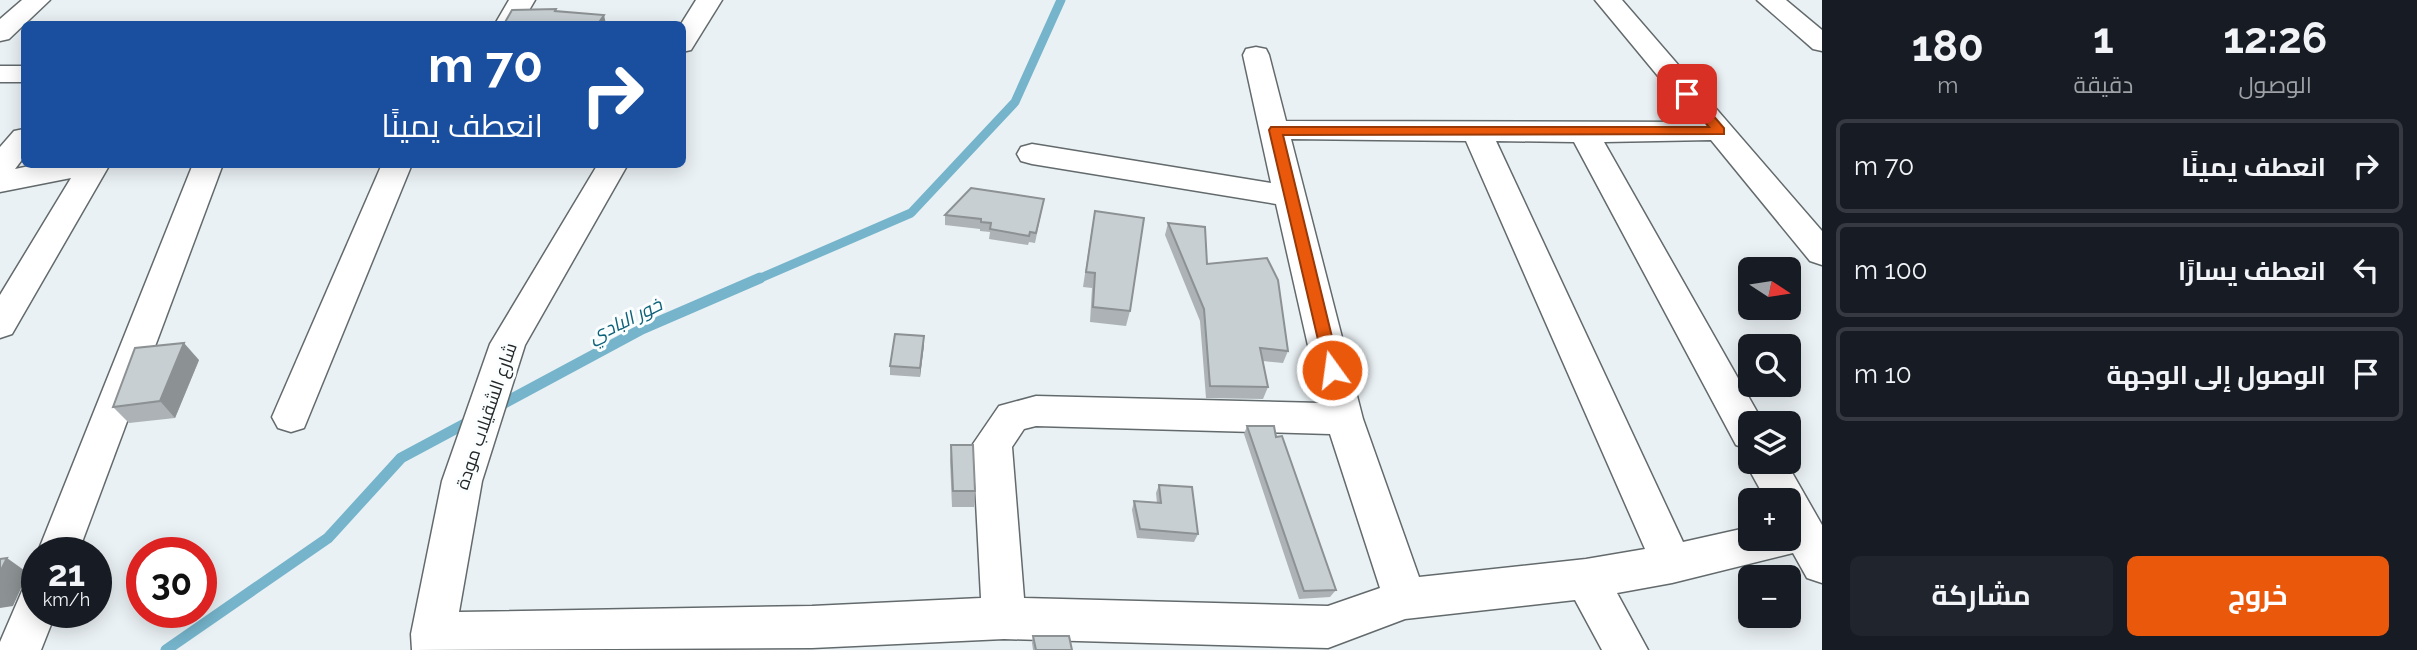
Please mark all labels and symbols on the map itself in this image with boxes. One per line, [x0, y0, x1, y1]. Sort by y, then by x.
pin [1657, 64, 1717, 124]
north arrow [1738, 257, 1801, 320]
water label: خور البادي [585, 292, 669, 352]
position arrow [1295, 333, 1369, 407]
street label: شارع الشقيلاب مودة [451, 340, 523, 493]
speed limit sign: 30 [126, 537, 217, 628]

